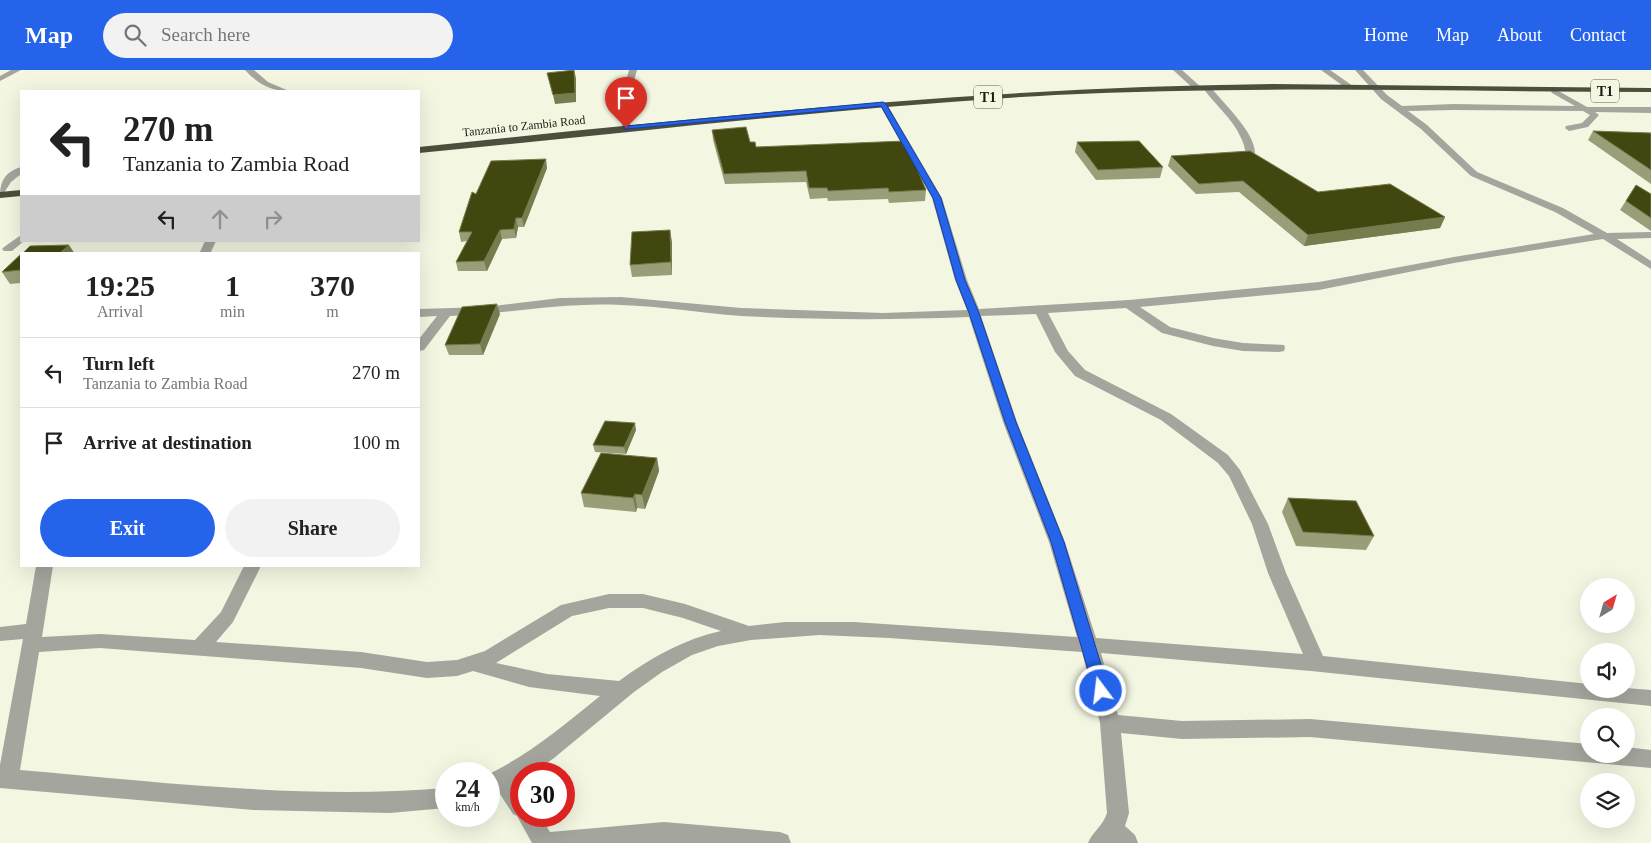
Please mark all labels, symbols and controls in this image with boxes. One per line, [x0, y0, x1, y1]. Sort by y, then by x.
search box [103, 13, 453, 58]
icon: search [121, 21, 149, 49]
text: Map [25, 22, 73, 48]
text: Search here [161, 24, 250, 45]
text: Home [1364, 25, 1408, 45]
text: Map [1436, 25, 1469, 45]
text: About [1497, 25, 1542, 45]
text: Contact [1570, 25, 1626, 45]
pin [605, 77, 647, 128]
road number: T1 [1591, 80, 1619, 102]
icon: arrive [612, 84, 640, 112]
road number: T1 [974, 86, 1002, 108]
icon: left [40, 110, 105, 175]
text: 270 m [123, 110, 213, 149]
street label: Tanzania to Zambia Road [462, 113, 586, 139]
text: Tanzania to Zambia Road [123, 151, 349, 176]
icon: left [153, 205, 181, 233]
icon: ahead [206, 205, 234, 233]
icon: right [259, 205, 287, 233]
text: 19:25 [85, 269, 155, 302]
text: 1 [225, 269, 240, 302]
text: 370 [310, 269, 355, 302]
text: Arrival [97, 303, 143, 320]
text: min [220, 303, 245, 320]
text: m [326, 303, 339, 320]
text: Turn left [83, 353, 155, 374]
icon: left [40, 359, 68, 387]
text: 270 m [352, 362, 400, 383]
text: Tanzania to Zambia Road [83, 375, 248, 392]
icon: arrive [40, 429, 68, 457]
text: Arrive at destination [83, 432, 252, 453]
text: 100 m [352, 432, 400, 453]
button: Exit [40, 499, 215, 557]
button: Share [225, 499, 400, 557]
north arrow [1580, 578, 1635, 632]
map controls [1580, 578, 1635, 828]
button: sound [1580, 643, 1635, 698]
position arrow [1074, 664, 1126, 716]
button: search [1580, 708, 1635, 763]
speed limit sign: 30 [510, 762, 575, 827]
button: layers [1580, 773, 1635, 828]
text: 24 [455, 775, 480, 802]
text: km/h [455, 800, 480, 814]

